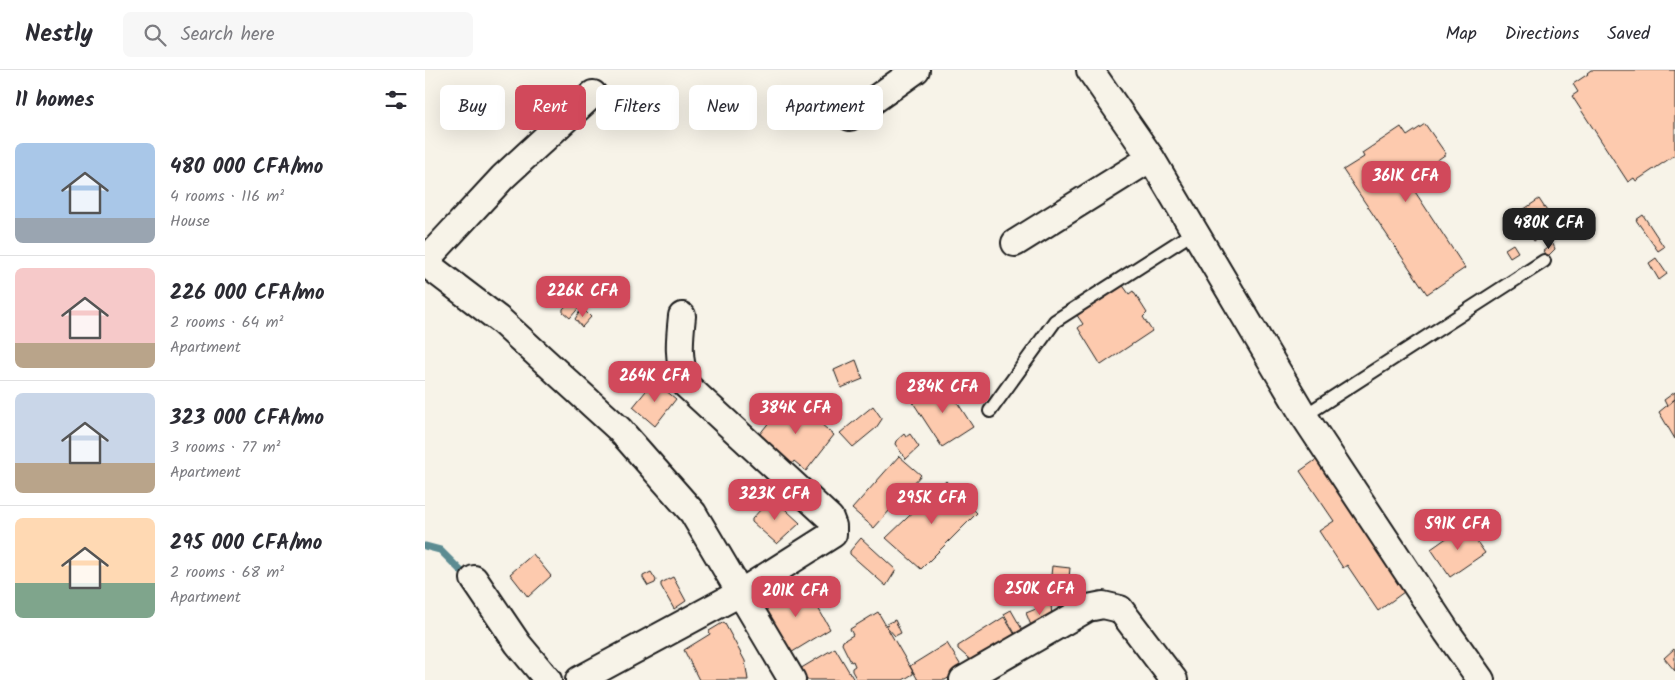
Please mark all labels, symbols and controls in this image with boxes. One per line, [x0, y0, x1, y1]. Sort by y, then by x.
search box [123, 12, 473, 57]
text: Nestly [25, 15, 93, 54]
text: Search here [181, 20, 274, 50]
text: Map [1445, 20, 1477, 49]
text: Directions [1505, 20, 1579, 49]
text: Saved [1607, 20, 1650, 49]
icon: search [141, 21, 169, 49]
text: 11 homes [15, 84, 94, 117]
chip: Buy [440, 85, 505, 130]
chip: Rent [515, 85, 586, 130]
chip: Filters [596, 85, 679, 130]
chip: New [689, 85, 757, 130]
chip: Apartment [767, 85, 883, 130]
icon: filters [382, 86, 410, 114]
text: 480 000 CFA/mo [170, 151, 323, 184]
pin: 361K CFA [1354, 160, 1458, 203]
icon: home [55, 163, 115, 223]
text: 361K CFA [1373, 164, 1439, 189]
text: 4 rooms · 116 m² [170, 184, 284, 209]
pin: 480K CFA [1497, 208, 1601, 250]
text: House [170, 209, 210, 234]
text: 480K CFA [1514, 211, 1584, 236]
pin: 226K CFA [531, 276, 635, 318]
text: 226 000 CFA/mo [170, 277, 325, 310]
text: 226K CFA [547, 279, 619, 304]
icon: home [55, 288, 115, 348]
text: 2 rooms · 64 m² [170, 310, 283, 335]
text: Apartment [170, 335, 241, 360]
pin: 264K CFA [603, 360, 707, 403]
text: 264K CFA [619, 364, 691, 389]
pin: 284K CFA [891, 372, 995, 414]
text: 284K CFA [907, 375, 979, 400]
pin: 384K CFA [744, 392, 848, 435]
text: 384K CFA [760, 396, 832, 421]
text: 323 000 CFA/mo [170, 402, 324, 435]
icon: home [55, 413, 115, 473]
text: 3 rooms · 77 m² [170, 435, 280, 460]
text: Apartment [170, 460, 241, 485]
pin: 323K CFA [723, 478, 827, 521]
text: 323K CFA [739, 482, 811, 507]
pin: 295K CFA [880, 482, 984, 525]
text: 295K CFA [897, 486, 967, 511]
pin: 591K CFA [1406, 508, 1510, 551]
text: 591K CFA [1425, 512, 1491, 537]
text: 295 000 CFA/mo [170, 527, 322, 560]
icon: home [55, 538, 115, 598]
text: 2 rooms · 68 m² [170, 560, 284, 585]
pin: 250K CFA [988, 574, 1092, 616]
pin: 201K CFA [744, 576, 848, 618]
text: 250K CFA [1005, 577, 1075, 602]
text: 201K CFA [763, 579, 829, 604]
text: Apartment [170, 585, 241, 610]

